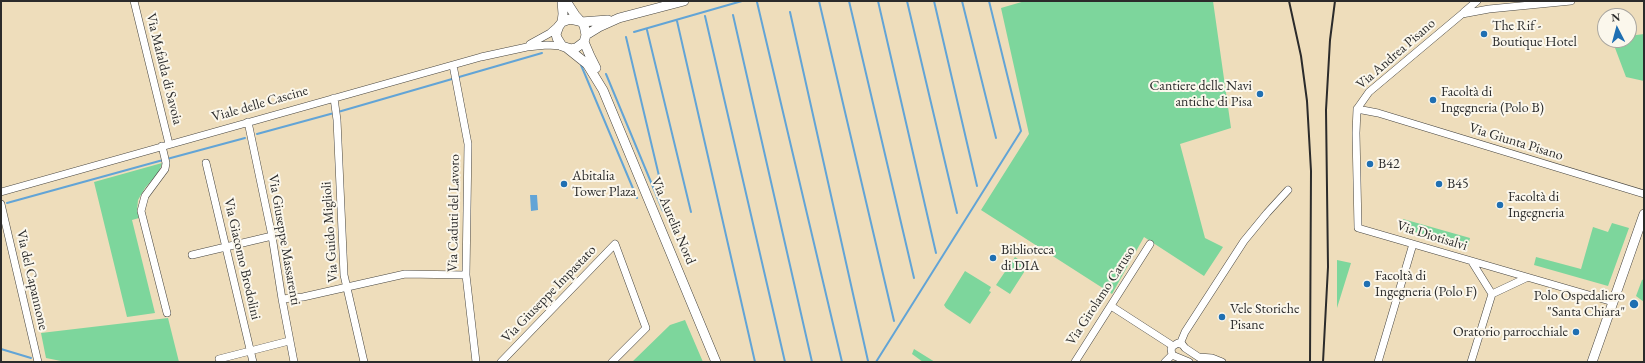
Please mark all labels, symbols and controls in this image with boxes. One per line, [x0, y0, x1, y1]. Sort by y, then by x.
north arrow [1597, 8, 1637, 48]
text: N [1611, 10, 1621, 24]
street label: Via Mafalda di Savoia [142, 12, 186, 126]
street label: Via Andrea Pisano [1353, 15, 1439, 93]
place label: The Rif - Boutique Hotel [1492, 18, 1577, 50]
marker: The Rif - Boutique Hotel [1479, 29, 1489, 39]
place label: Cantiere delle Navi antiche di Pisa [1149, 78, 1252, 110]
street label: Viale delle Cascine [210, 82, 310, 126]
place label: Facoltà di Ingegneria (Polo B) [1441, 84, 1544, 116]
marker: Cantiere delle Navi antiche di Pisa [1255, 89, 1265, 99]
marker: Facoltà di Ingegneria (Polo B) [1428, 95, 1438, 105]
street label: Via Giunta Pisano [1467, 120, 1565, 164]
street label: Via Caduti del Lavoro [445, 154, 463, 272]
place label: B42 [1378, 156, 1400, 172]
marker: B42 [1365, 159, 1375, 169]
place label: Abitalia Tower Plaza [572, 168, 636, 200]
street label: Via Giuseppe Massarenti [264, 173, 304, 307]
street label: Via Aurelia Nord [647, 175, 699, 267]
place label: B45 [1447, 176, 1469, 192]
marker: Abitalia Tower Plaza [559, 179, 569, 189]
marker: B45 [1434, 179, 1444, 189]
street label: Via Guido Miglioli [318, 181, 342, 283]
place label: Facoltà di Ingegneria [1508, 189, 1564, 222]
street label: Via Giacomo Brodolini [220, 197, 264, 321]
marker: Facoltà di Ingegneria [1495, 200, 1505, 210]
street label: Via Diotisalvi [1395, 217, 1469, 255]
street label: Via del Capannone [12, 228, 52, 332]
street label: Via Giuseppe Impastato [498, 242, 600, 346]
place label: Biblioteca di DIA [1001, 242, 1054, 274]
street label: Via Girolamo Caruso [1063, 243, 1139, 349]
marker: Biblioteca di DIA [988, 253, 998, 263]
place label: Facoltà di Ingegneria (Polo F) [1375, 268, 1477, 300]
marker: Facoltà di Ingegneria (Polo F) [1362, 279, 1372, 289]
place label: Polo Ospedaliero "Santa Chiara" [1534, 288, 1625, 320]
marker: Polo Ospedaliero "Santa Chiara" [1628, 298, 1640, 310]
place label: Vele Storiche Pisane [1230, 301, 1299, 334]
marker: Vele Storiche Pisane [1217, 312, 1227, 322]
place label: Oratorio parrocchiale [1453, 324, 1568, 340]
marker: Oratorio parrocchiale [1571, 327, 1581, 337]

